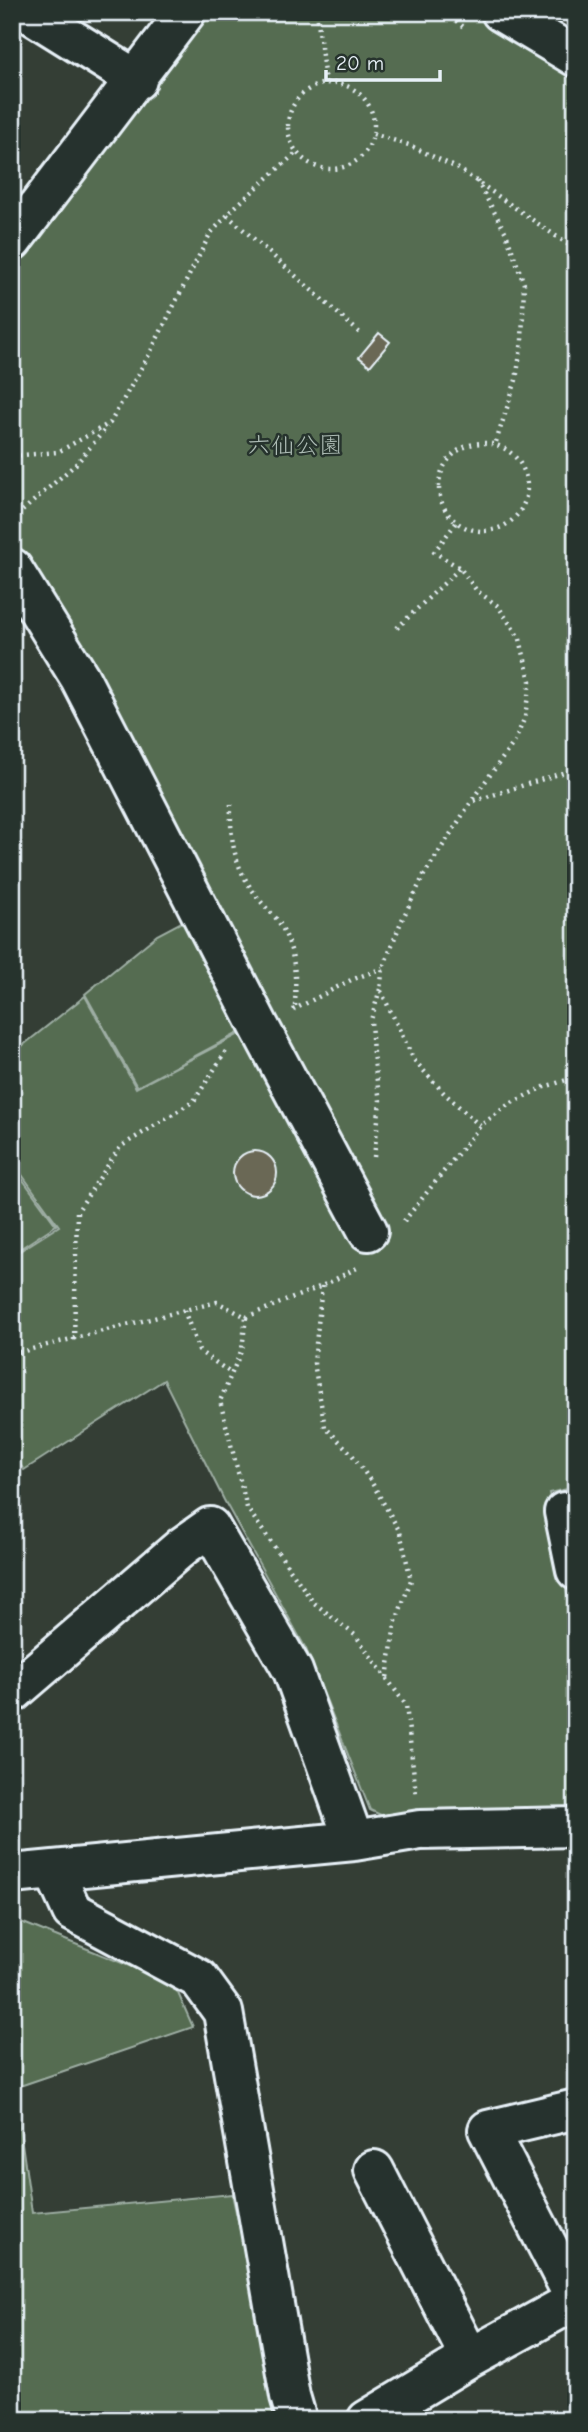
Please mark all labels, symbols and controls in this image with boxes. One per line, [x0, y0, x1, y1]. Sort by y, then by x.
scale bar [326, 38, 439, 82]
text: 20 m [336, 51, 384, 75]
park label: 六仙公園 [247, 431, 343, 459]

